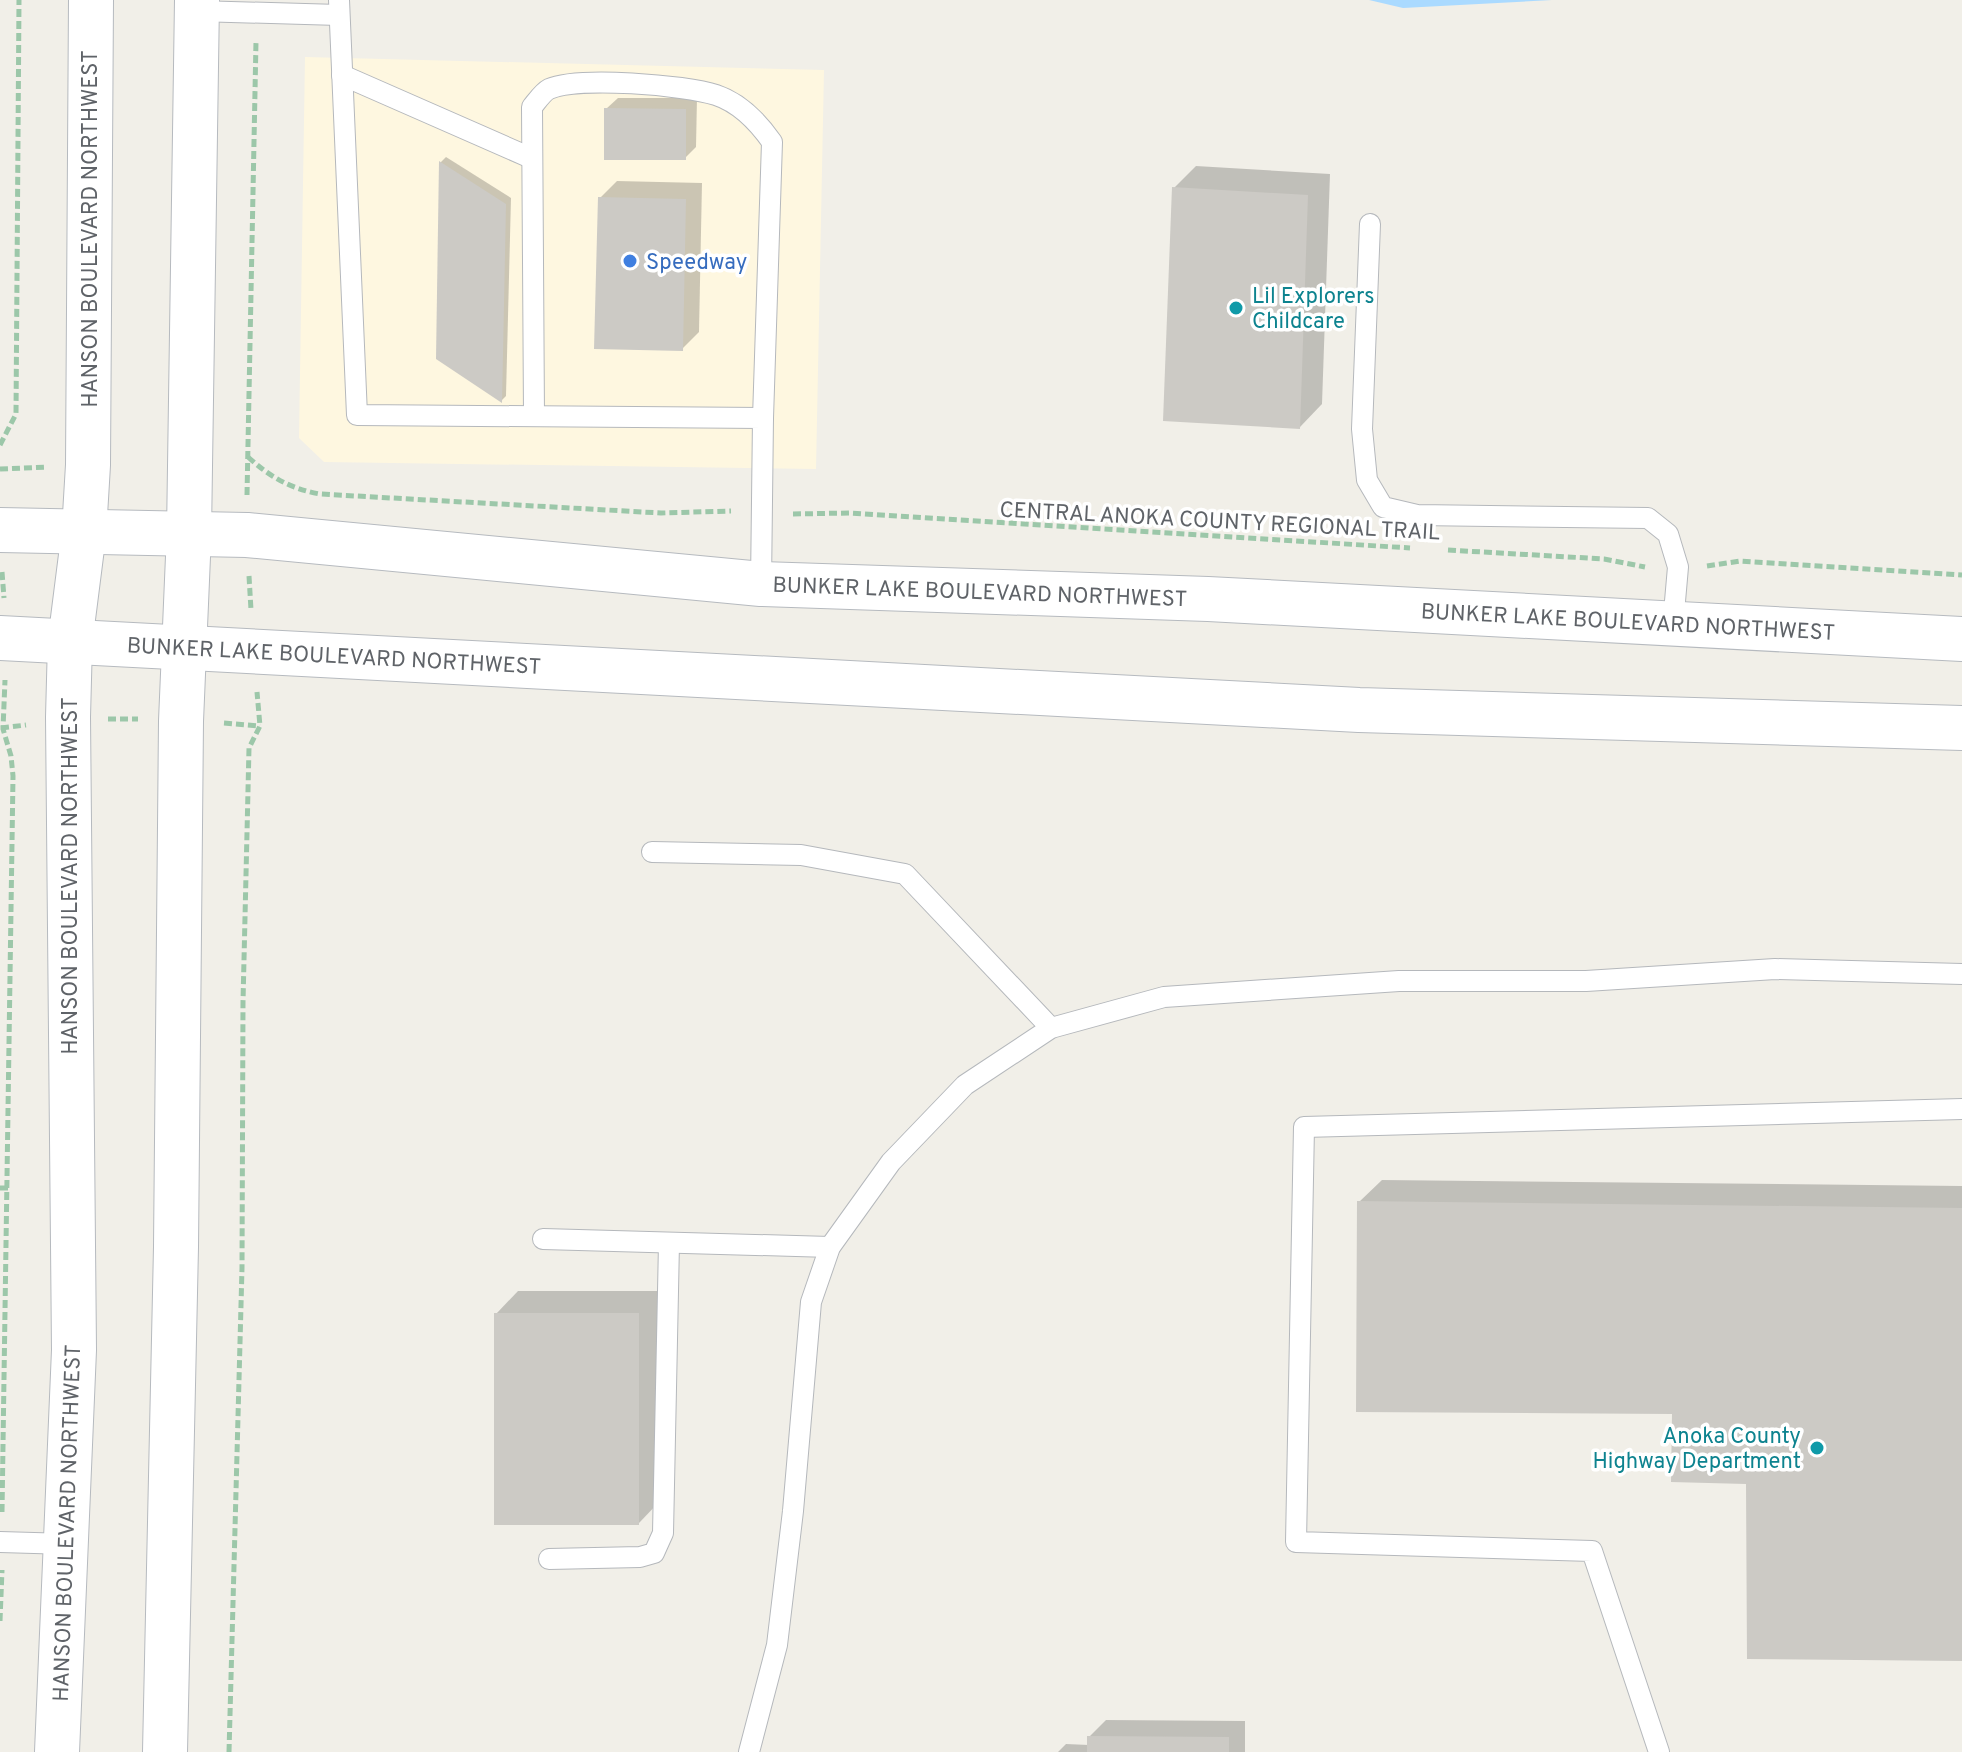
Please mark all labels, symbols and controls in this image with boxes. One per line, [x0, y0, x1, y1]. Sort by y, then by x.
street label: HANSON BOULEVARD NORTHWEST [78, 50, 105, 408]
place label: Speedway [646, 250, 747, 277]
marker: Speedway [621, 252, 639, 270]
place label: Lil Explorers Childcare [1252, 284, 1375, 336]
marker: Lil Explorers Childcare [1227, 299, 1245, 317]
street label: CENTRAL ANOKA COUNTY REGIONAL TRAIL [999, 497, 1441, 548]
street label: BUNKER LAKE BOULEVARD NORTHWEST [772, 573, 1188, 614]
street label: BUNKER LAKE BOULEVARD NORTHWEST [1420, 599, 1836, 648]
street label: BUNKER LAKE BOULEVARD NORTHWEST [126, 633, 542, 682]
street label: HANSON BOULEVARD NORTHWEST [58, 697, 85, 1055]
street label: HANSON BOULEVARD NORTHWEST [49, 1344, 88, 1702]
place label: Anoka County Highway Department [1592, 1424, 1801, 1476]
marker: Anoka County Highway Department [1808, 1439, 1826, 1457]

